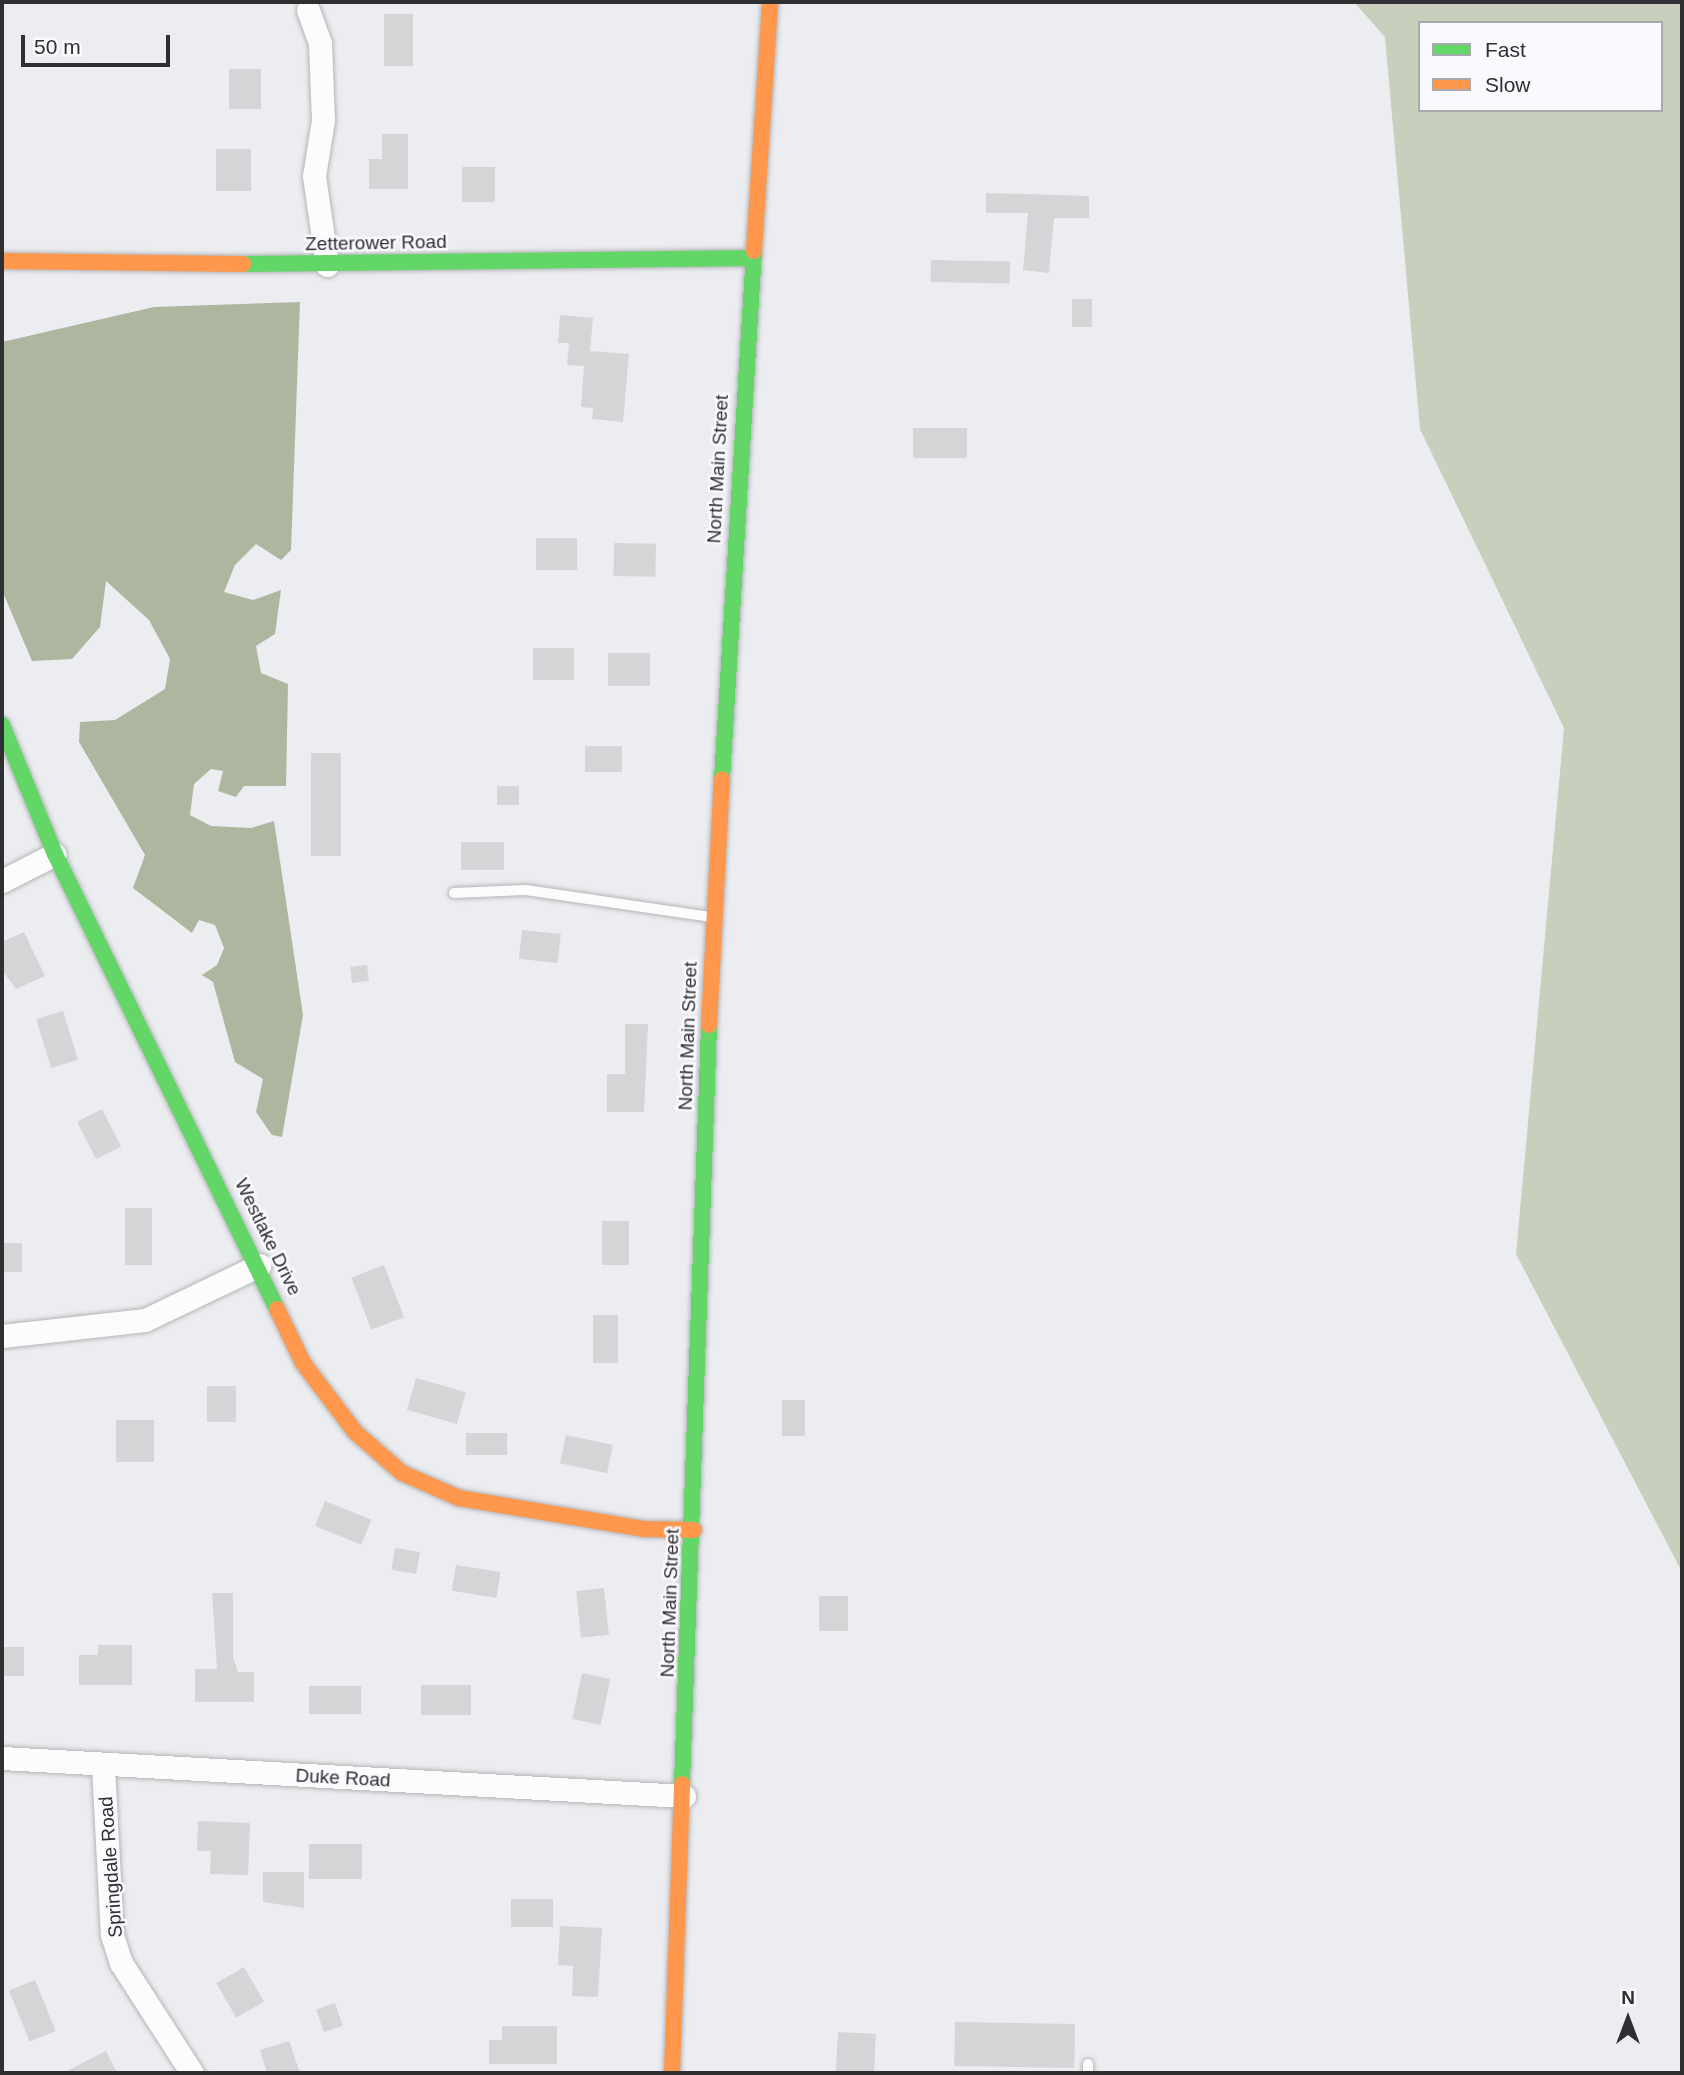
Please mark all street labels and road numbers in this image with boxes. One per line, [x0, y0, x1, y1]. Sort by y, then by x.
street label: Zetterower Road [305, 230, 447, 256]
street label: North Main Street [703, 394, 733, 544]
street label: North Main Street [674, 961, 702, 1111]
street label: Westlake Drive [230, 1175, 306, 1299]
street label: North Main Street [656, 1528, 684, 1678]
street label: Duke Road [295, 1764, 391, 1792]
street label: Springdale Road [95, 1796, 127, 1938]

